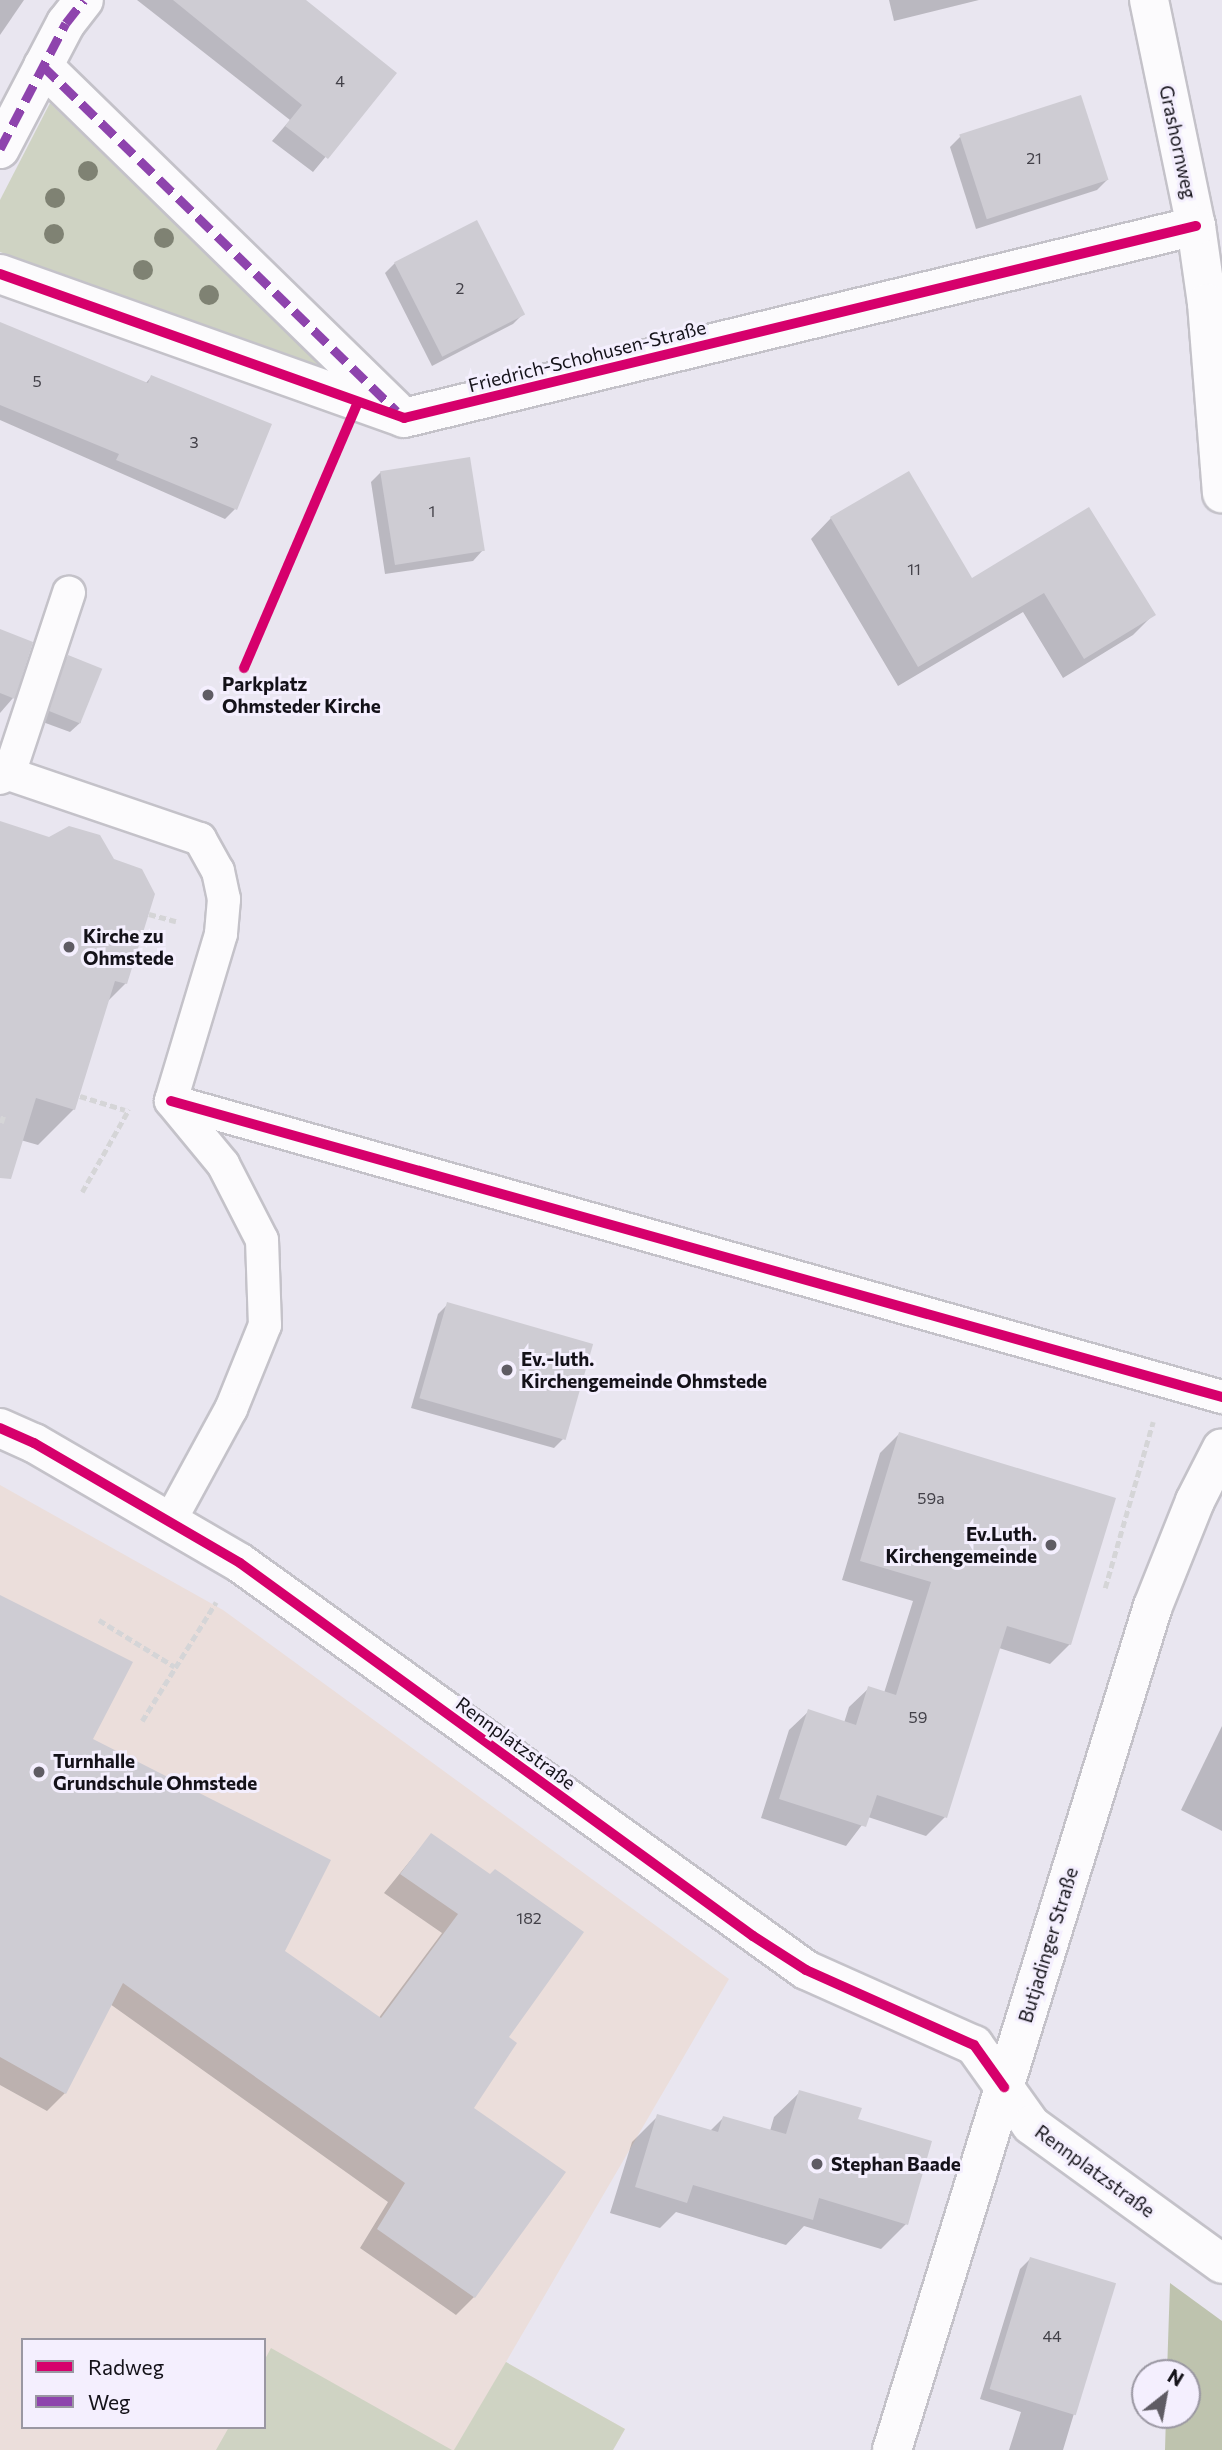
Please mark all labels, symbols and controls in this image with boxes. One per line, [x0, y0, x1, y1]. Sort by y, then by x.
house number: 4 [335, 71, 345, 91]
street label: Grashornweg [1155, 83, 1201, 201]
house number: 21 [1026, 148, 1042, 168]
house number: 2 [456, 278, 464, 298]
street label: Friedrich-Schohusen-Straße [466, 315, 708, 397]
house number: 5 [32, 371, 42, 391]
house number: 3 [189, 432, 199, 452]
house number: 1 [429, 501, 435, 521]
house number: 11 [907, 559, 921, 579]
place label: Parkplatz Ohmsteder Kirche [222, 673, 381, 717]
marker: Parkplatz Ohmsteder Kirche [200, 687, 216, 703]
place label: Kirche zu Ohmstede [83, 925, 174, 969]
marker: Kirche zu Ohmstede [61, 939, 77, 955]
place label: Ev.-luth. Kirchengemeinde Ohmstede [521, 1348, 767, 1392]
marker: Ev.-luth. Kirchengemeinde Ohmstede [499, 1362, 515, 1378]
house number: 59a [917, 1488, 945, 1508]
place label: Ev.Luth. Kirchengemeinde [885, 1523, 1037, 1567]
marker: Ev.Luth. Kirchengemeinde [1043, 1537, 1059, 1553]
street label: Rennplatzstraße [452, 1692, 580, 1794]
house number: 59 [909, 1707, 927, 1727]
place label: Turnhalle Grundschule Ohmstede [53, 1750, 257, 1794]
marker: Turnhalle Grundschule Ohmstede [31, 1764, 47, 1780]
street label: Butjadinger Straße [1014, 1865, 1082, 2025]
house number: 182 [516, 1908, 542, 1928]
street label: Rennplatzstraße [1031, 2120, 1159, 2222]
place label: Stephan Baade [831, 2153, 961, 2175]
marker: Stephan Baade [809, 2156, 825, 2172]
house number: 44 [1042, 2326, 1062, 2346]
legend [21, 2338, 266, 2429]
text: Radweg [88, 2354, 164, 2379]
north arrow [1131, 2359, 1201, 2429]
text: N [1164, 2364, 1188, 2391]
text: Weg [88, 2389, 130, 2414]

